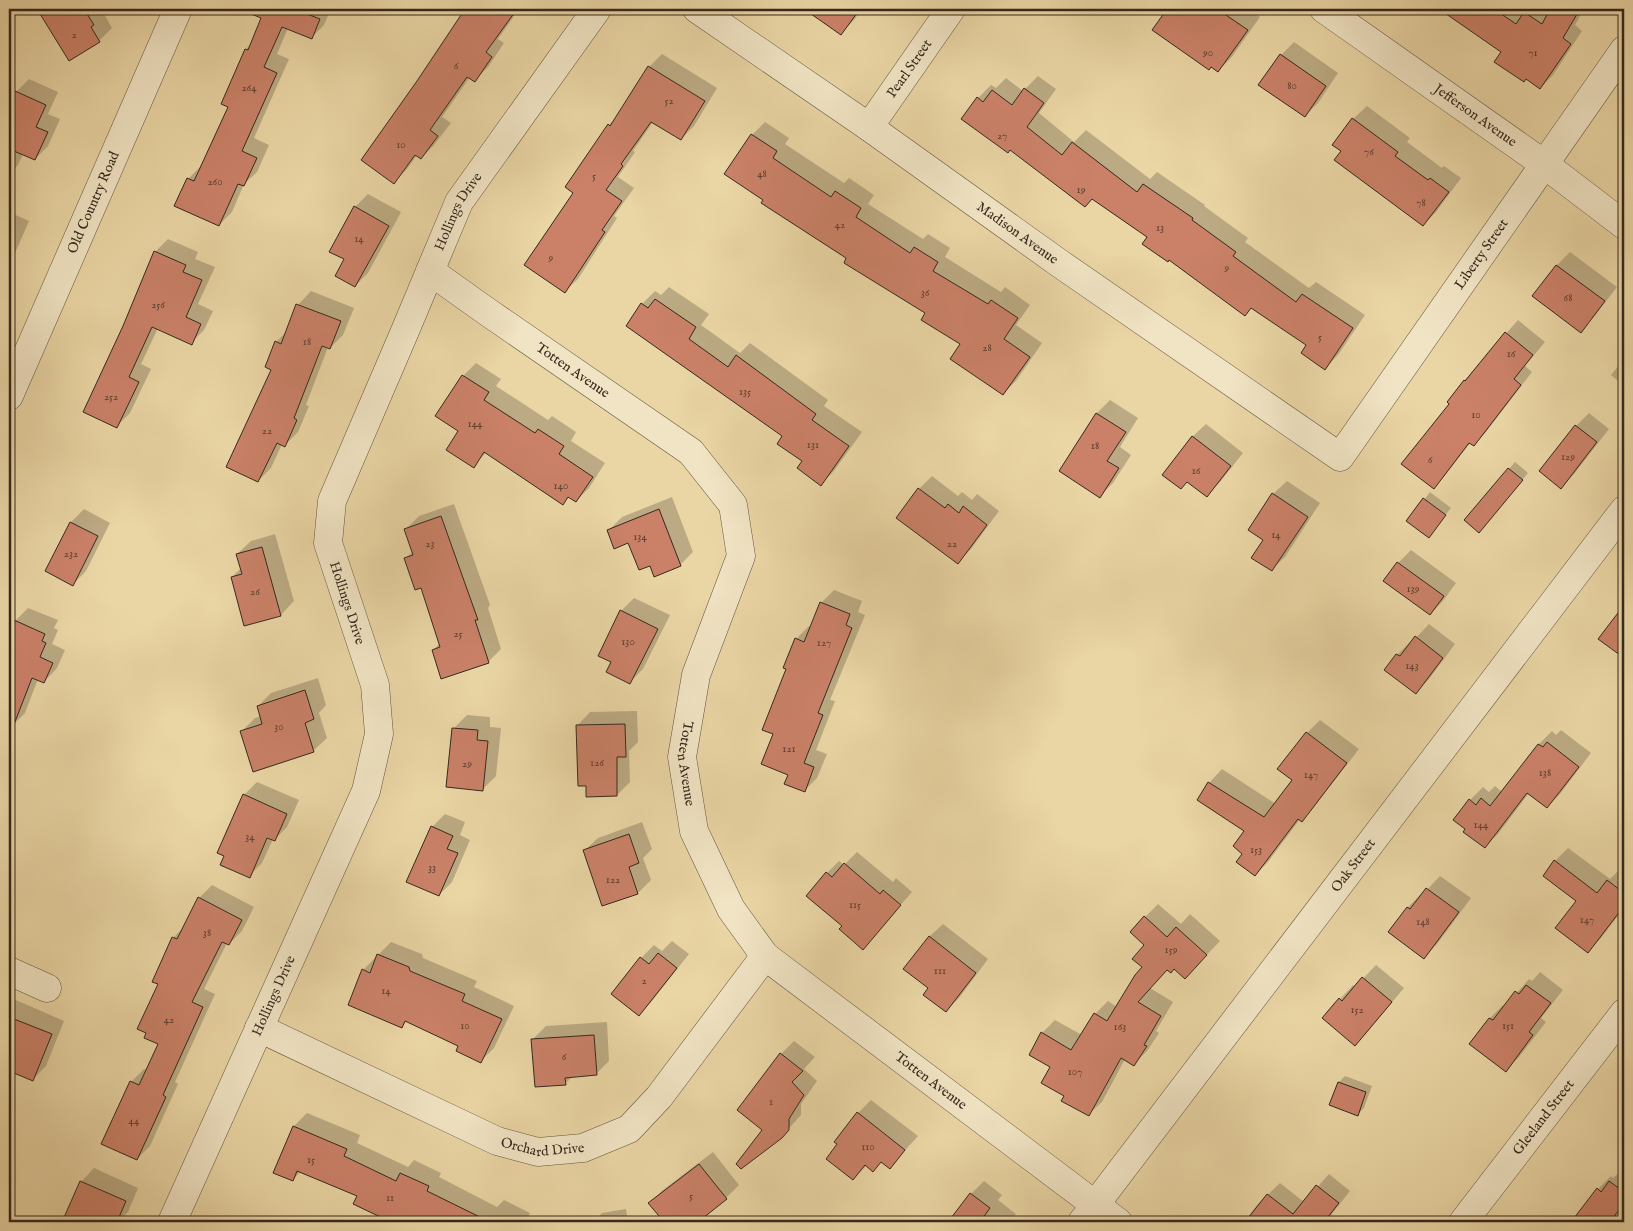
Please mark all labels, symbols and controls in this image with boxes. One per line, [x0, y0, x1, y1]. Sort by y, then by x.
house number: 2 [71, 28, 77, 42]
street label: Pearl Street [883, 36, 936, 101]
house number: 90 [1202, 46, 1213, 60]
house number: 71 [1528, 46, 1538, 60]
house number: 6 [454, 59, 459, 73]
house number: 80 [1287, 79, 1297, 93]
street label: Jefferson Avenue [1429, 79, 1521, 151]
house number: 264 [241, 81, 257, 95]
house number: 52 [664, 94, 674, 108]
house number: 27 [997, 129, 1007, 143]
house number: 10 [396, 138, 406, 152]
house number: 76 [1364, 145, 1374, 159]
street label: Old Country Road [63, 148, 124, 257]
house number: 48 [757, 167, 767, 181]
street label: Hollings Drive [431, 168, 487, 254]
house number: 5 [592, 169, 596, 183]
house number: 260 [207, 175, 223, 189]
house number: 19 [1077, 183, 1086, 197]
house number: 78 [1416, 196, 1426, 210]
street label: Madison Avenue [973, 198, 1062, 269]
street label: Liberty Street [1451, 215, 1513, 293]
house number: 42 [835, 218, 845, 232]
house number: 13 [1156, 221, 1164, 235]
house number: 14 [354, 232, 364, 246]
house number: 9 [548, 251, 554, 265]
house number: 9 [1224, 261, 1230, 275]
house number: 36 [921, 286, 930, 300]
house number: 68 [1564, 291, 1572, 305]
house number: 256 [151, 298, 165, 312]
house number: 5 [1318, 330, 1322, 344]
house number: 18 [303, 335, 311, 349]
street label: Totten Avenue [532, 339, 614, 403]
house number: 28 [982, 341, 992, 355]
house number: 16 [1507, 347, 1516, 361]
house number: 135 [739, 385, 751, 399]
house number: 252 [104, 390, 118, 404]
house number: 10 [1471, 408, 1481, 422]
house number: 144 [468, 417, 483, 431]
house number: 22 [262, 424, 272, 438]
house number: 131 [807, 438, 819, 452]
house number: 18 [1091, 439, 1099, 453]
house number: 129 [1561, 450, 1575, 464]
house number: 6 [1428, 453, 1433, 467]
house number: 16 [1192, 464, 1201, 478]
house number: 140 [554, 479, 568, 493]
house number: 14 [1271, 528, 1281, 542]
house number: 134 [633, 530, 647, 544]
house number: 23 [425, 537, 435, 551]
house number: 22 [947, 537, 957, 551]
house number: 232 [64, 547, 78, 561]
street label: Hollings Drive [325, 559, 369, 647]
house number: 139 [1406, 582, 1420, 596]
house number: 26 [250, 585, 260, 599]
house number: 25 [453, 627, 463, 641]
house number: 130 [621, 635, 635, 649]
house number: 127 [817, 636, 831, 650]
house number: 143 [1405, 659, 1419, 673]
house number: 30 [274, 720, 284, 734]
street label: Totten Avenue [673, 720, 699, 808]
house number: 121 [782, 742, 796, 756]
house number: 126 [590, 756, 604, 770]
house number: 29 [462, 757, 472, 771]
house number: 138 [1539, 766, 1551, 780]
house number: 147 [1304, 768, 1318, 782]
house number: 144 [1474, 818, 1489, 832]
house number: 34 [245, 830, 255, 844]
street label: Oak Street [1327, 835, 1380, 896]
house number: 153 [1250, 843, 1262, 857]
house number: 33 [428, 861, 436, 875]
house number: 122 [606, 873, 620, 887]
house number: 115 [849, 898, 861, 912]
house number: 147 [1580, 913, 1594, 927]
house number: 148 [1416, 915, 1430, 929]
house number: 38 [203, 926, 211, 940]
house number: 159 [1165, 943, 1178, 957]
street label: Hollings Drive [248, 952, 300, 1039]
house number: 111 [934, 964, 946, 978]
house number: 2 [641, 974, 647, 988]
house number: 14 [381, 984, 391, 998]
house number: 152 [1350, 1003, 1364, 1017]
house number: 42 [164, 1013, 174, 1027]
house number: 10 [460, 1019, 470, 1033]
house number: 151 [1502, 1019, 1514, 1033]
house number: 163 [1114, 1020, 1126, 1034]
street label: Totten Avenue [891, 1048, 971, 1114]
house number: 6 [562, 1050, 567, 1064]
house number: 107 [1068, 1065, 1082, 1079]
street label: Gleeland Street [1509, 1076, 1578, 1159]
house number: 1 [769, 1095, 773, 1109]
house number: 44 [129, 1114, 140, 1128]
street label: Orchard Drive [499, 1133, 586, 1161]
house number: 110 [861, 1140, 875, 1154]
house number: 15 [307, 1153, 315, 1167]
house number: 5 [689, 1189, 693, 1203]
house number: 11 [386, 1191, 394, 1205]

